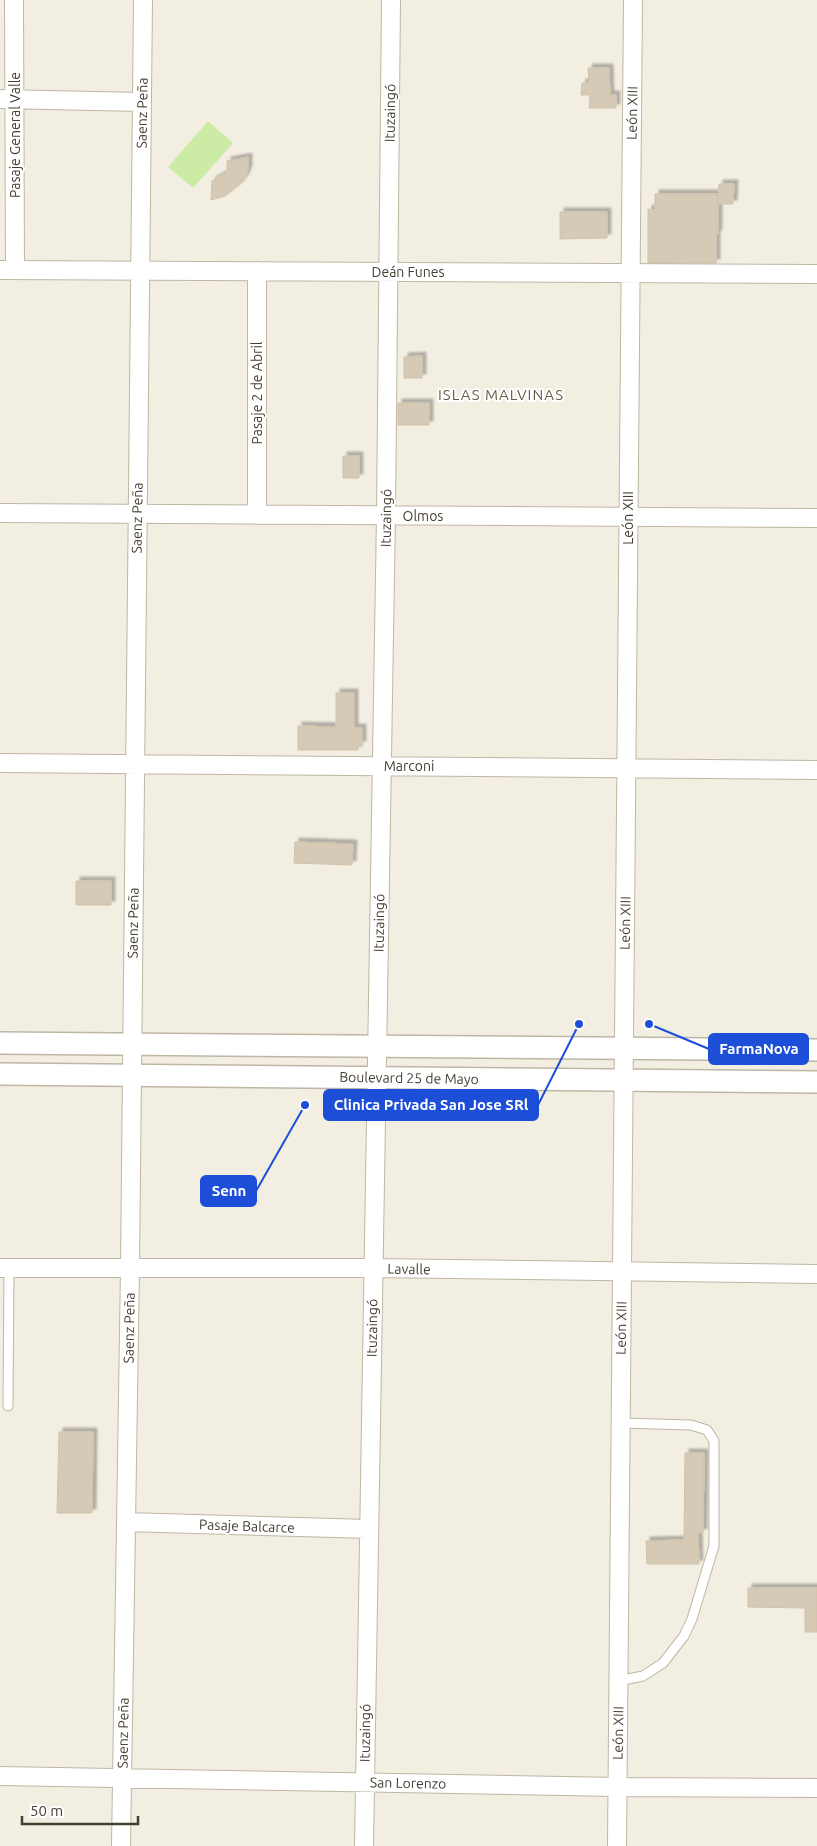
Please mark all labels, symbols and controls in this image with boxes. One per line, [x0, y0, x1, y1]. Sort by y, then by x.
street label: Pasaje General Valle [7, 72, 23, 198]
street label: Saenz Peña [133, 77, 151, 149]
street label: Ituzaingó [381, 84, 399, 142]
street label: León XIII [624, 86, 640, 140]
street label: Deán Funes [372, 264, 444, 280]
street label: Pasaje 2 de Abril [249, 341, 265, 444]
district label: ISLAS MALVINAS [438, 386, 564, 403]
street label: Saenz Peña [128, 482, 146, 554]
street label: Ituzaingó [377, 489, 395, 547]
street label: León XIII [620, 491, 636, 545]
street label: Olmos [403, 508, 443, 524]
street label: Marconi [384, 758, 434, 774]
street label: Saenz Peña [124, 887, 142, 959]
street label: Ituzaingó [370, 894, 388, 952]
street label: León XIII [617, 896, 633, 950]
callout: FarmaNova [709, 1034, 808, 1064]
text: FarmaNova [719, 1040, 799, 1057]
street label: Boulevard 25 de Mayo [339, 1069, 479, 1087]
callout: Clinica Privada San Jose SRl [324, 1090, 538, 1120]
text: Clinica Privada San Jose SRl [334, 1096, 529, 1113]
callout: Senn [201, 1176, 256, 1206]
text: Senn [212, 1182, 246, 1199]
street label: Lavalle [387, 1261, 431, 1277]
street label: Saenz Peña [120, 1292, 138, 1364]
street label: Ituzaingó [363, 1299, 381, 1357]
street label: León XIII [613, 1301, 629, 1355]
street label: Pasaje Balcarce [199, 1516, 295, 1536]
street label: Saenz Peña [114, 1697, 132, 1769]
street label: Ituzaingó [356, 1704, 374, 1762]
street label: León XIII [610, 1706, 626, 1760]
street label: San Lorenzo [370, 1774, 446, 1792]
scale bar [22, 1794, 139, 1826]
text: 50 m [30, 1802, 63, 1819]

